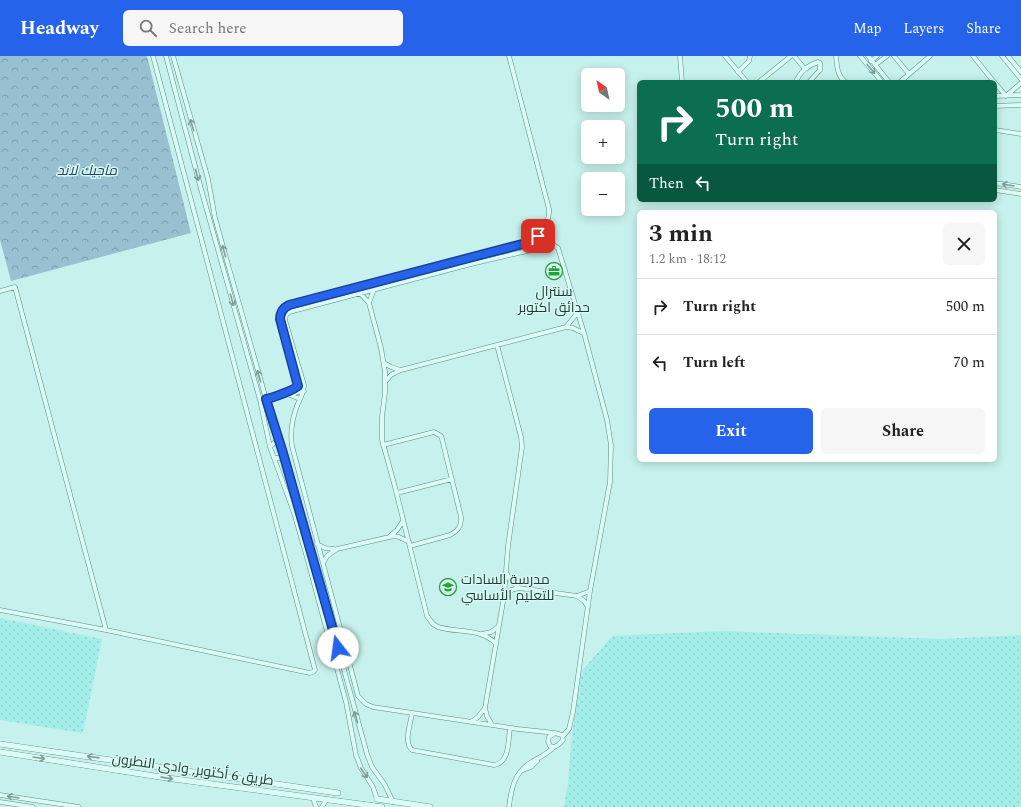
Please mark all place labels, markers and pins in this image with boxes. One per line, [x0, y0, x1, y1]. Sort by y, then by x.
pin [521, 219, 555, 253]
office icon: سنترال حدائق اكتوبر [544, 261, 564, 281]
place label: سنترال حدائق اكتوبر [517, 281, 590, 318]
place label: مدرسة السادات للتعليم الأساسي [461, 569, 554, 606]
school or university icon: مدرسة السادات للتعليم الأساسي [438, 577, 458, 597]

